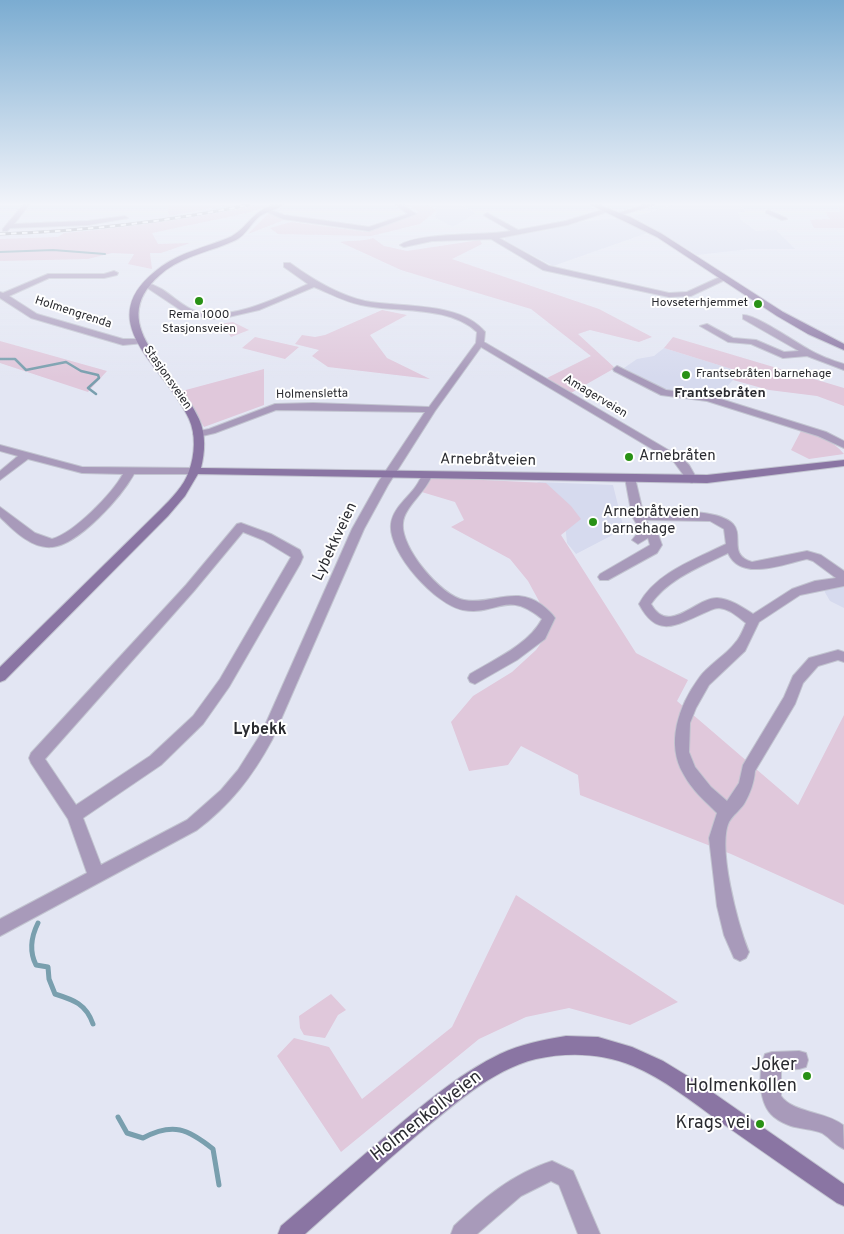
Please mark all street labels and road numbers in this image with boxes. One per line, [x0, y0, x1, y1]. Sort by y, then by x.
street label: Holmengrenda [33, 294, 113, 332]
street label: Stasjonsveien [140, 343, 194, 413]
street label: Amagerveien [561, 372, 629, 422]
street label: Holmensletta [276, 387, 348, 403]
street label: Arnebråtveien [440, 451, 536, 471]
street label: Lybekkveien [310, 500, 362, 584]
street label: Holmenkollveien [367, 1067, 487, 1167]

